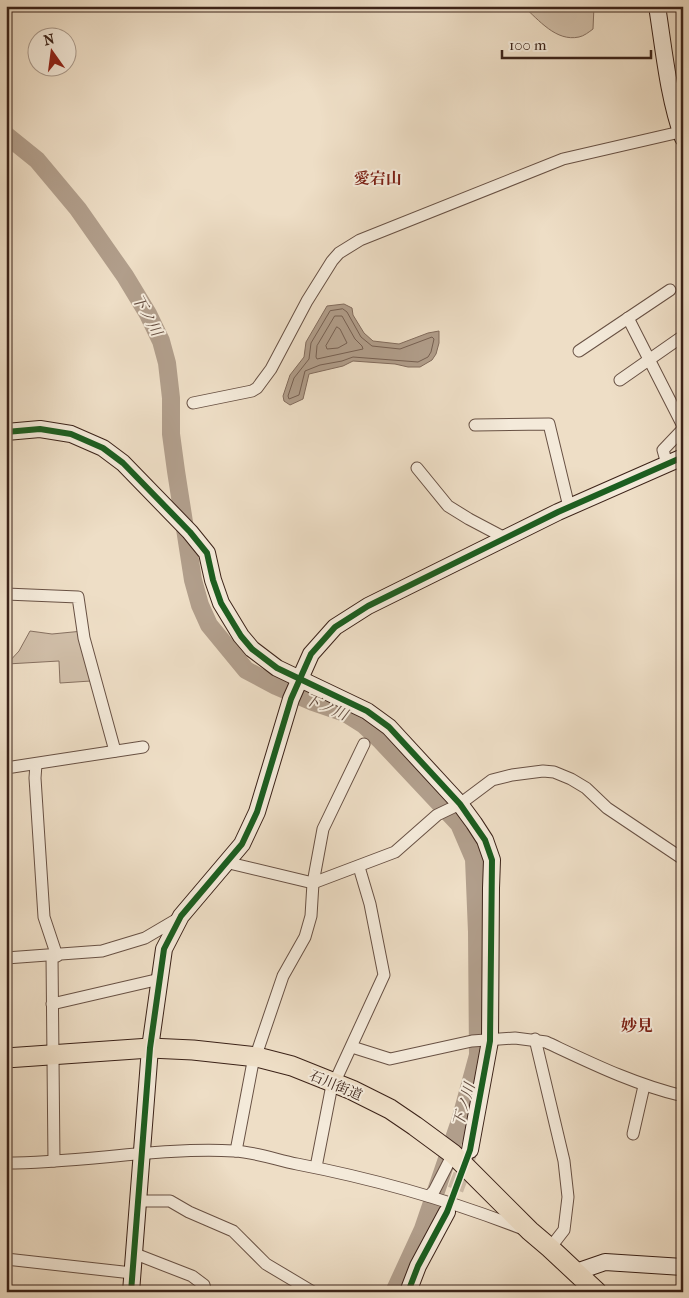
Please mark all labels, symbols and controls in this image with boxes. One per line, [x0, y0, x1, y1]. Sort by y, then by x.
north arrow [28, 28, 78, 78]
scale bar [502, 28, 650, 60]
text: N [42, 30, 57, 49]
text: 100 m [509, 36, 547, 54]
district label: 愛宕山 [354, 169, 402, 188]
water label: 下ノ川 [128, 291, 167, 341]
water label: 下ノ川 [302, 690, 352, 725]
district label: 妙見 [621, 1016, 653, 1035]
street label: 石川街道 [307, 1067, 365, 1104]
water label: 下ノ川 [449, 1079, 479, 1129]

